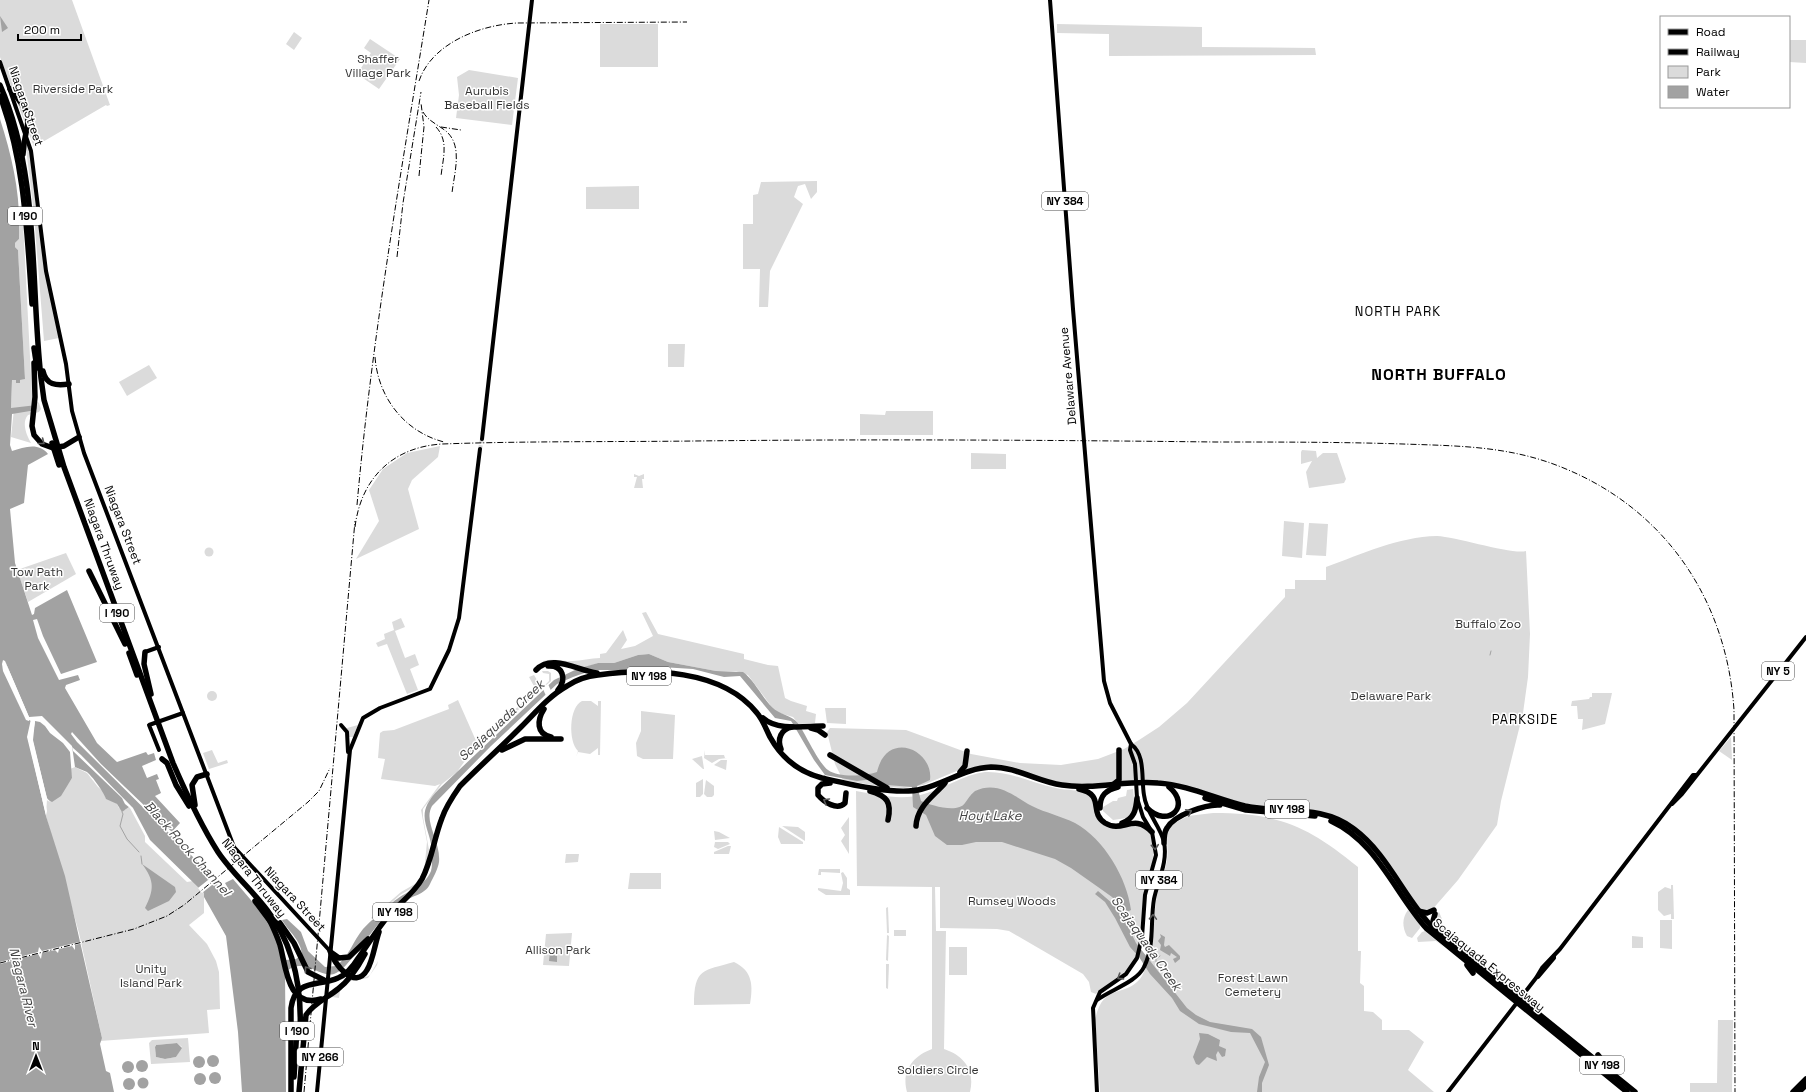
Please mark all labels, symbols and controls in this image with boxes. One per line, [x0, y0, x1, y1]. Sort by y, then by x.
scale bar [18, 16, 81, 42]
legend [1660, 16, 1790, 108]
text: 200 m [24, 22, 60, 38]
text: Road [1696, 24, 1725, 40]
text: Railway [1696, 44, 1740, 60]
park label: Shaffer Village Park [345, 51, 411, 81]
street label: Niagara Street [5, 64, 47, 148]
text: Park [1696, 64, 1721, 80]
park label: Riverside Park [33, 81, 114, 97]
park label: Aurubis Baseball Fields [444, 83, 530, 113]
text: Water [1696, 84, 1730, 100]
road number: NY 384 [1042, 192, 1088, 210]
road number: I 190 [8, 207, 42, 225]
district label: NORTH PARK [1355, 303, 1441, 320]
street label: Delaware Avenue [1056, 327, 1080, 425]
district label: NORTH BUFFALO [1371, 364, 1507, 385]
one-way arrow [37, 438, 44, 445]
street label: Niagara Street [101, 483, 145, 567]
street label: Niagara Thruway [80, 496, 128, 592]
park label: Tow Path Park [11, 564, 63, 594]
road number: I 190 [100, 604, 134, 622]
park label: Buffalo Zoo [1455, 616, 1521, 632]
road number: NY 5 [1762, 662, 1794, 680]
road number: NY 198 [627, 667, 671, 685]
water label: Scajaquada Creek [455, 675, 550, 765]
park label: Delaware Park [1351, 688, 1432, 704]
district label: PARKSIDE [1492, 711, 1558, 728]
water label: Black Rock Channel [140, 797, 236, 901]
one-way arrow [823, 798, 830, 805]
road number: NY 198 [1265, 800, 1309, 818]
water label: Hoyt Lake [959, 807, 1023, 824]
one-way arrow [1185, 809, 1192, 817]
street label: Niagara Thruway [218, 835, 290, 921]
one-way arrow [1150, 844, 1159, 850]
street label: Niagara Street [261, 863, 329, 935]
road number: NY 384 [1136, 871, 1182, 889]
park label: Rumsey Woods [968, 893, 1056, 909]
water label: Scajaquada Creek [1108, 893, 1187, 996]
road number: NY 198 [373, 903, 417, 921]
one-way arrow [1149, 914, 1157, 920]
street label: Scajaquada Expressway [1430, 915, 1548, 1015]
park label: Allison Park [525, 942, 591, 958]
water label: Niagara River [5, 946, 42, 1031]
park label: Unity Island Park [120, 961, 183, 991]
one-way arrow [305, 967, 312, 974]
park label: Forest Lawn Cemetery [1218, 970, 1288, 1000]
one-way arrow [1118, 972, 1125, 979]
road number: I 190 [280, 1022, 314, 1040]
north arrow [16, 1036, 56, 1076]
text: N [32, 1039, 40, 1053]
road number: NY 266 [297, 1048, 343, 1066]
road number: NY 198 [1580, 1056, 1624, 1074]
park label: Soldiers Circle [897, 1062, 979, 1078]

